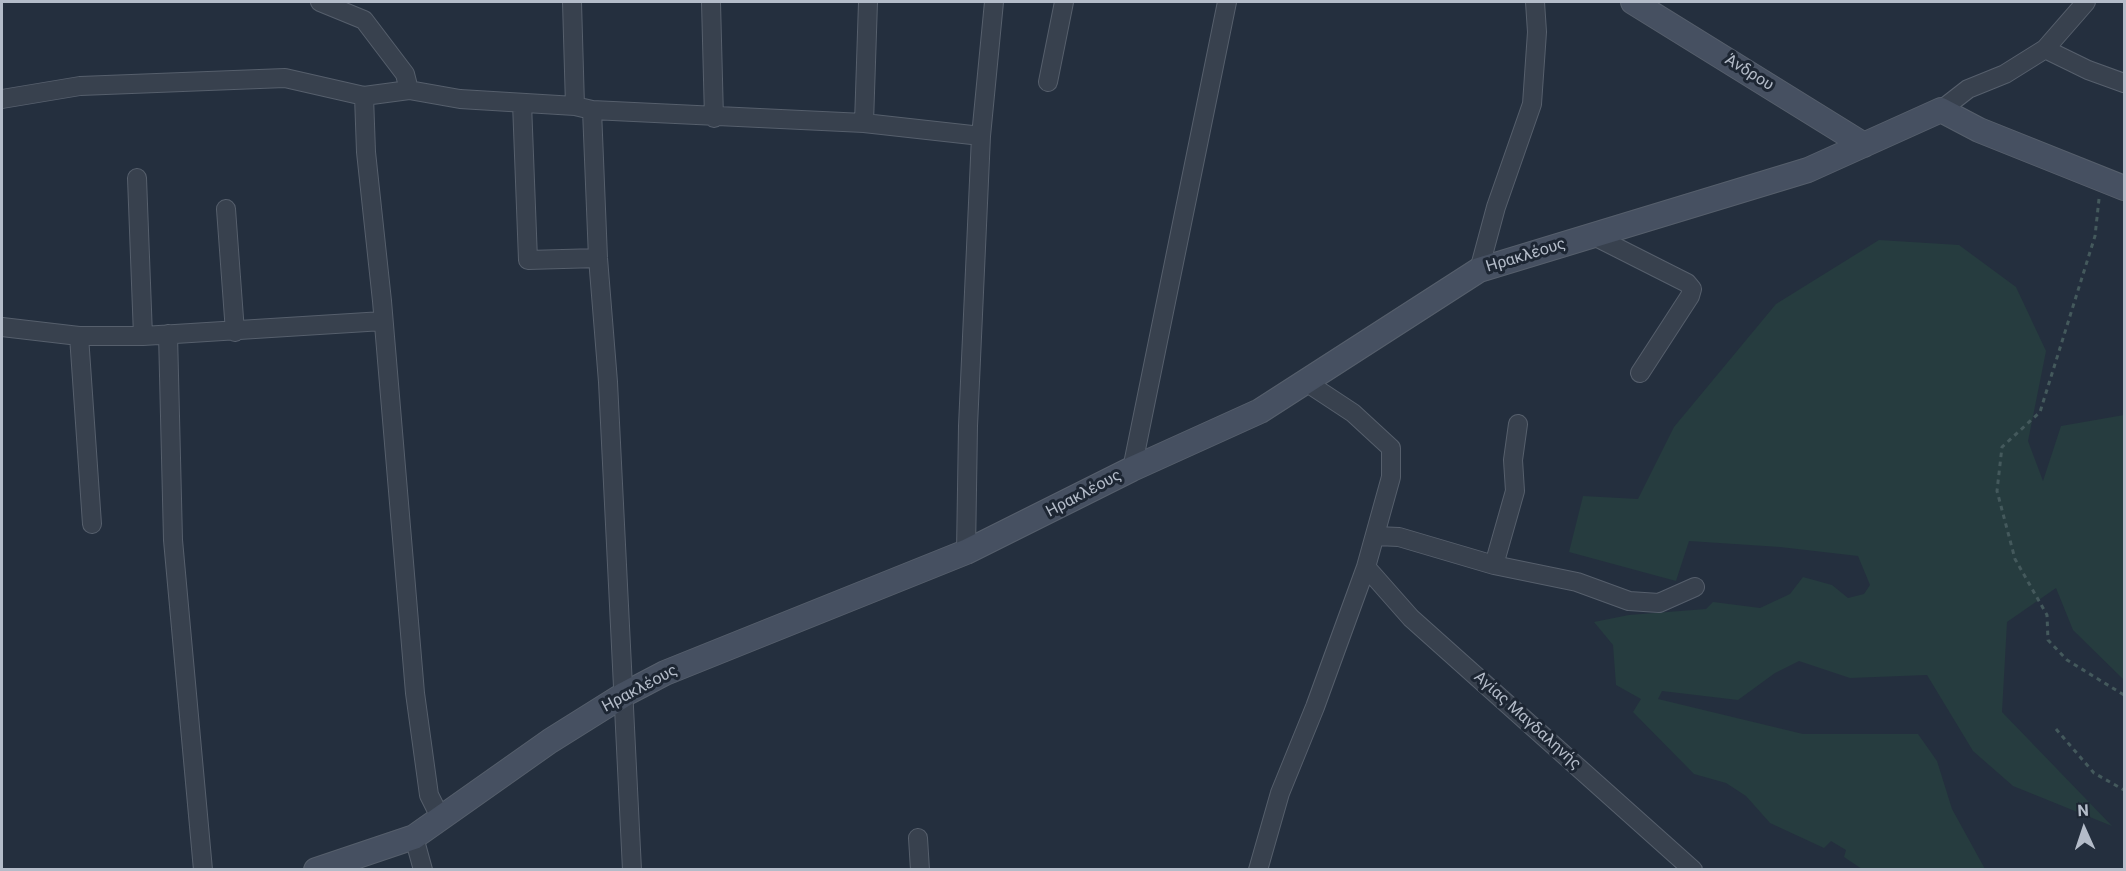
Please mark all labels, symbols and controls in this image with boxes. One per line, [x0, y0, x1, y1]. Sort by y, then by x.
street label: Άνδρου [1721, 51, 1777, 95]
street label: Ηρακλέους [1484, 235, 1568, 277]
street label: Ηρακλέους [1043, 466, 1125, 522]
street label: Ηρακλέους [599, 661, 681, 717]
street label: Αγίας Μαγδαληνής [1470, 668, 1584, 774]
north arrow [2054, 799, 2114, 859]
text: N [2077, 801, 2089, 820]

